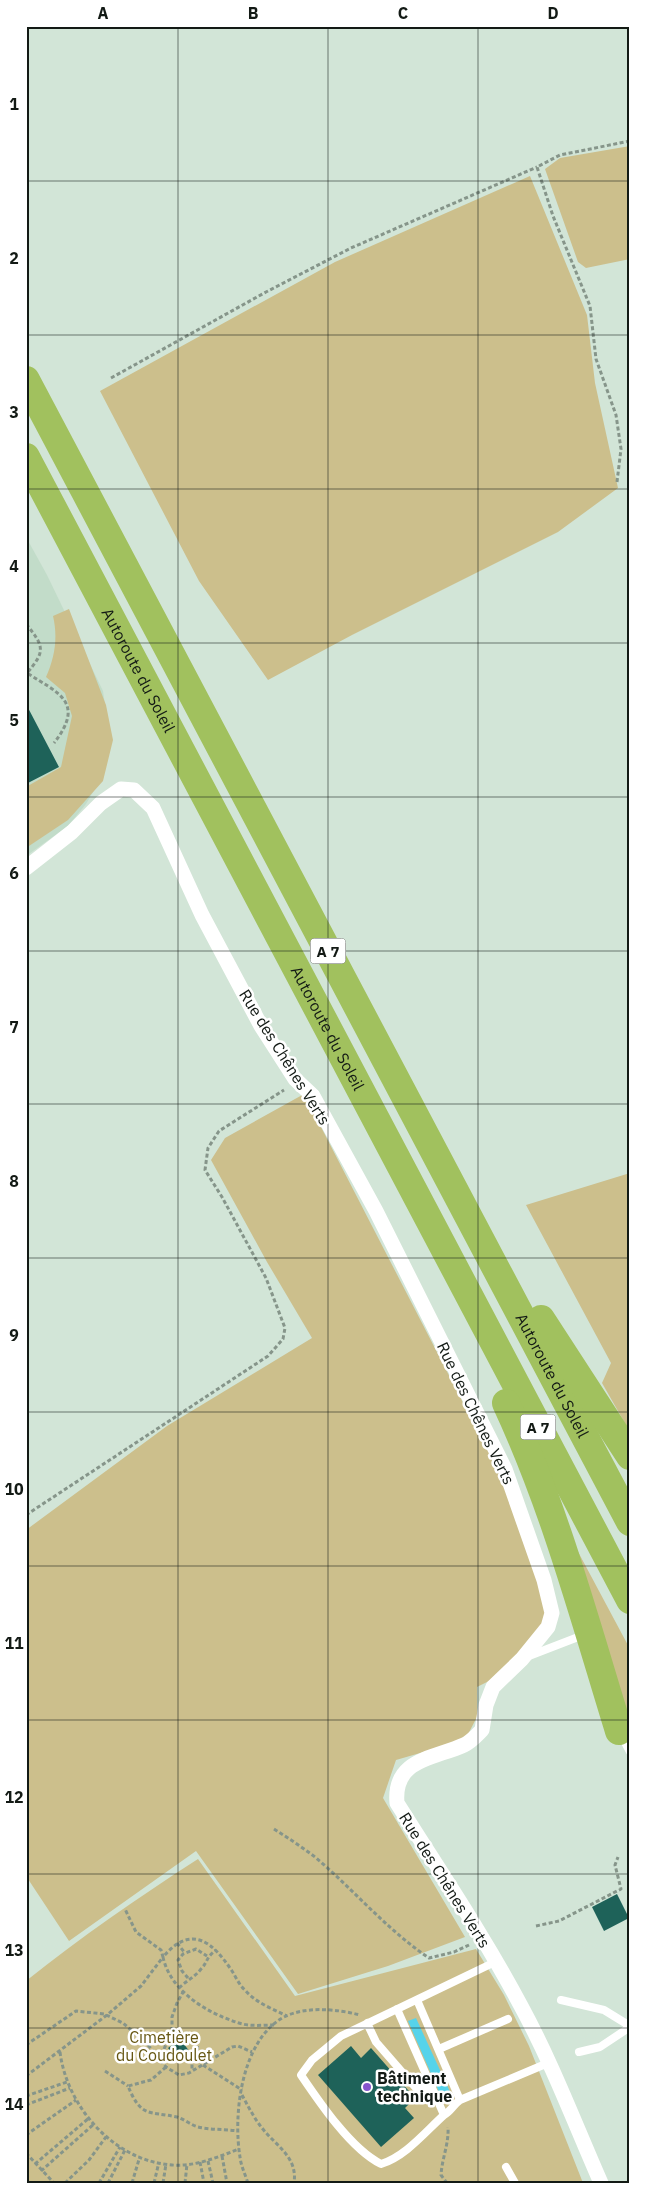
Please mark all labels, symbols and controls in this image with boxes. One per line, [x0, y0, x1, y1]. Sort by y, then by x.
text: A [98, 3, 109, 23]
text: B [248, 3, 259, 23]
text: C [398, 3, 408, 23]
text: D [547, 3, 559, 23]
text: 1 [9, 94, 19, 114]
text: 2 [9, 248, 19, 268]
text: 3 [9, 402, 19, 422]
text: 4 [9, 556, 19, 576]
street label: Autoroute du Soleil [98, 604, 180, 736]
text: 5 [9, 710, 19, 730]
text: 6 [9, 863, 19, 883]
road number: A 7 [310, 938, 346, 964]
street label: Autoroute du Soleil [287, 963, 369, 1094]
street label: Rue des Chênes Verts [235, 985, 335, 1129]
text: 7 [9, 1017, 19, 1037]
text: 8 [9, 1171, 19, 1191]
street label: Autoroute du Soleil [511, 1310, 594, 1441]
text: 9 [9, 1325, 19, 1345]
street label: Rue des Chênes Verts [433, 1338, 519, 1488]
road number: A 7 [520, 1414, 556, 1440]
text: 10 [4, 1479, 24, 1499]
text: 11 [4, 1633, 24, 1653]
text: 12 [4, 1787, 24, 1807]
street label: Rue des Chênes Verts [395, 1808, 495, 1952]
text: 13 [4, 1940, 24, 1960]
park label: Cimetière du Coudoulet [116, 2027, 212, 2065]
place label: Bâtiment technique [377, 2068, 452, 2106]
marker: Bâtiment technique [361, 2081, 373, 2093]
text: 14 [4, 2094, 24, 2114]

